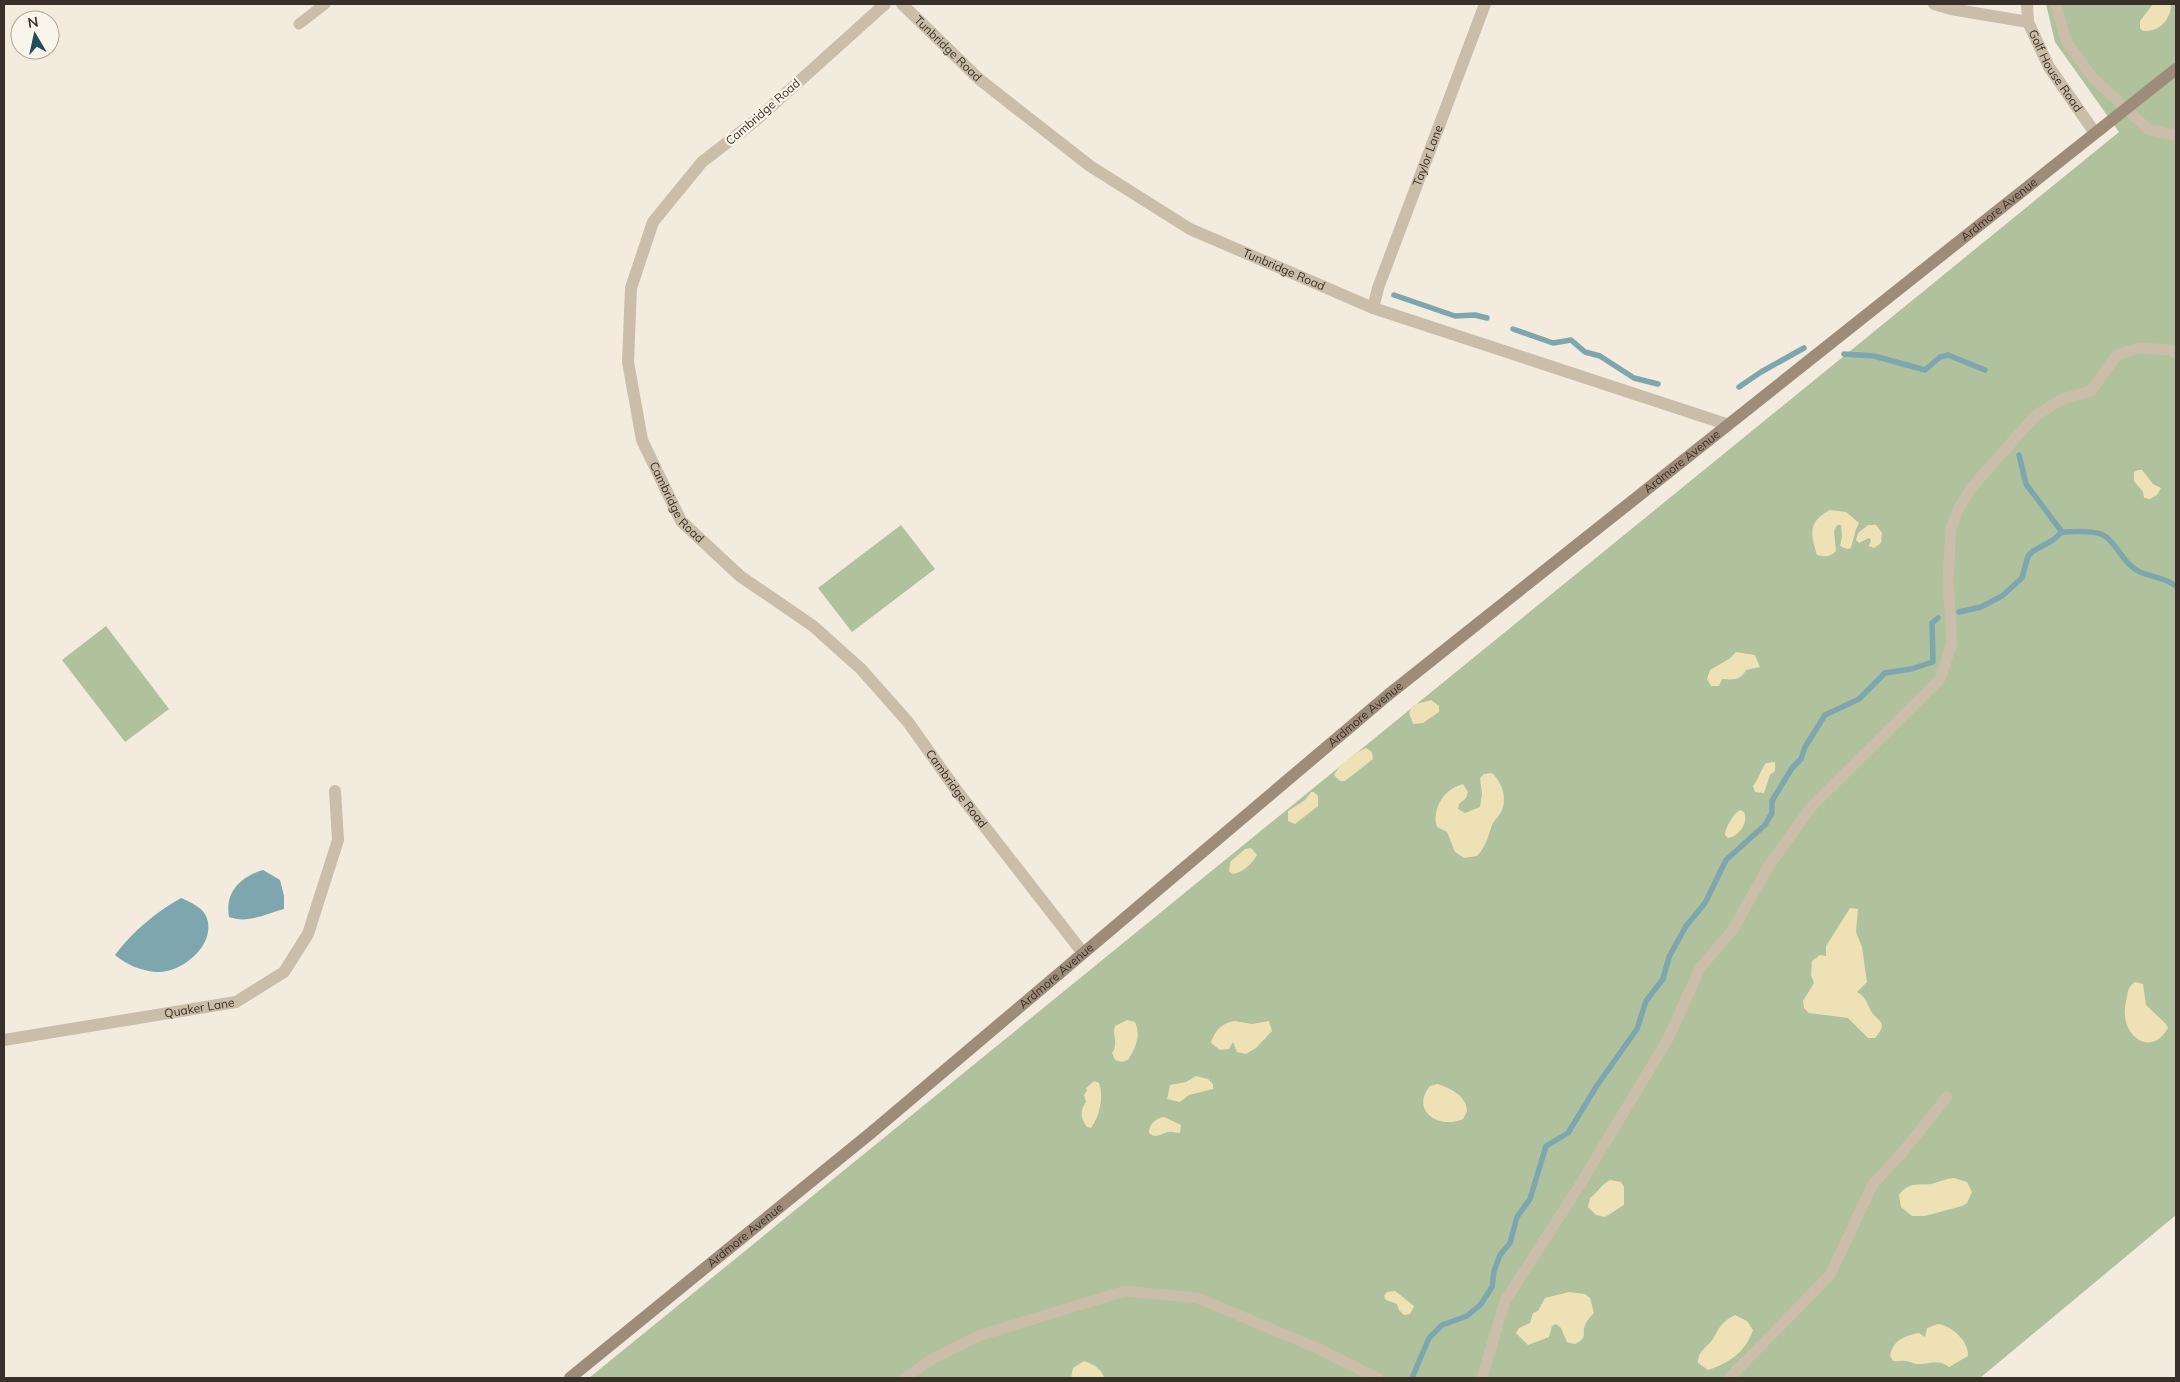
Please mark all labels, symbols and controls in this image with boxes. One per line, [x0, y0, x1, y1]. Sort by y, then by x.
north arrow [10, 10, 60, 60]
text: N [26, 12, 40, 32]
street label: Tunbridge Road [911, 12, 985, 84]
street label: Golf House Road [2026, 27, 2086, 115]
street label: Cambridge Road [722, 75, 803, 148]
street label: Taylor Lane [1409, 123, 1446, 188]
street label: Ardmore Avenue [1957, 174, 2040, 244]
street label: Tunbridge Road [1241, 245, 1328, 293]
street label: Ardmore Avenue [1640, 426, 1723, 496]
street label: Cambridge Road [646, 459, 707, 546]
street label: Ardmore Avenue [1324, 678, 1406, 750]
street label: Cambridge Road [923, 746, 991, 831]
street label: Ardmore Avenue [1015, 940, 1096, 1011]
street label: Quaker Lane [163, 994, 235, 1021]
street label: Ardmore Avenue [704, 1200, 786, 1270]

